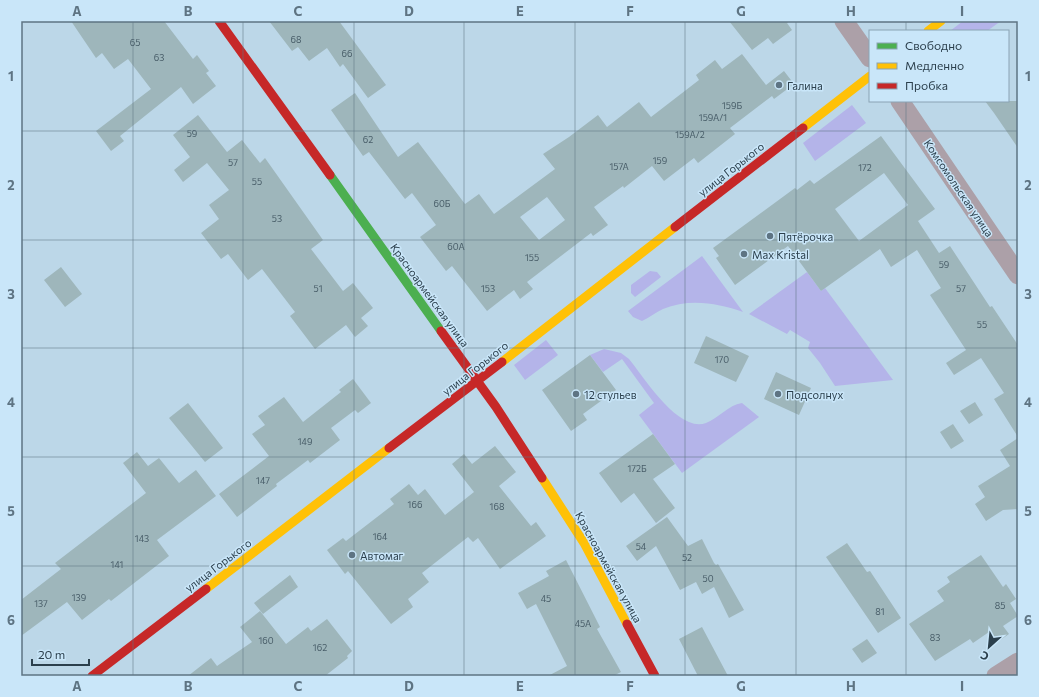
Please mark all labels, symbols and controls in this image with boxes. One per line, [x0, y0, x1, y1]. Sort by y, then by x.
text: A [72, 3, 82, 19]
text: B [184, 3, 193, 19]
text: C [294, 3, 303, 19]
text: D [404, 3, 414, 19]
text: E [516, 3, 524, 19]
text: F [626, 3, 634, 19]
text: G [736, 3, 746, 19]
text: H [846, 3, 856, 19]
text: I [960, 3, 964, 19]
legend [869, 30, 1009, 102]
house number: 68 [291, 34, 301, 45]
house number: 65 [130, 37, 140, 48]
text: Свободно [905, 38, 962, 52]
house number: 66 [342, 48, 352, 59]
house number: 63 [154, 52, 164, 63]
text: Медленно [905, 58, 964, 72]
text: 1 [8, 68, 14, 84]
text: 1 [1025, 68, 1031, 84]
text: Пробка [905, 78, 948, 92]
place label: Галина [787, 79, 823, 92]
marker: Галина [774, 80, 784, 90]
house number: 159Б [722, 100, 742, 111]
house number: 159А/1 [699, 112, 727, 123]
house number: 59 [187, 128, 197, 139]
house number: 159А/2 [675, 129, 705, 140]
house number: 62 [363, 134, 373, 145]
street label: Комсомольская улица [922, 137, 996, 239]
street label: улица Горького [696, 139, 767, 199]
house number: 159 [653, 155, 667, 166]
house number: 57 [228, 157, 238, 168]
house number: 157А [609, 161, 629, 172]
house number: 172 [858, 162, 872, 173]
house number: 55 [252, 176, 262, 187]
text: 2 [7, 177, 15, 193]
text: 2 [1024, 177, 1032, 193]
house number: 60Б [434, 198, 451, 209]
house number: 53 [272, 213, 282, 224]
place label: Пятёрочка [778, 230, 833, 243]
marker: Пятёрочка [765, 231, 775, 241]
street label: Красноармейская улица [388, 241, 472, 349]
house number: 60А [447, 241, 465, 252]
place label: Max Kristal [752, 248, 809, 261]
marker: Max Kristal [739, 249, 749, 259]
house number: 155 [525, 252, 539, 263]
house number: 59 [939, 259, 949, 270]
house number: 51 [313, 283, 323, 294]
house number: 153 [481, 283, 495, 294]
house number: 57 [956, 283, 966, 294]
text: 3 [7, 286, 15, 302]
text: 3 [1024, 286, 1032, 302]
house number: 55 [977, 319, 987, 330]
street label: улица Горького [440, 338, 511, 398]
house number: 170 [715, 354, 729, 365]
place label: 12 стульев [584, 388, 637, 401]
place label: Подсолнух [786, 388, 843, 401]
marker: 12 стульев [571, 389, 581, 399]
marker: Подсолнух [773, 389, 783, 399]
text: 4 [7, 394, 15, 410]
text: 4 [1024, 394, 1032, 410]
house number: 149 [298, 436, 312, 447]
house number: 172Б [627, 463, 647, 474]
house number: 147 [256, 475, 270, 486]
house number: 166 [408, 499, 422, 510]
house number: 168 [490, 501, 504, 512]
text: 5 [7, 503, 15, 519]
text: 5 [1024, 503, 1032, 519]
street label: Красноармейская улица [573, 509, 645, 625]
house number: 164 [373, 531, 388, 542]
house number: 143 [135, 533, 149, 544]
street label: улица Горького [182, 536, 254, 594]
house number: 54 [636, 541, 647, 552]
place label: Автомаг [360, 549, 404, 562]
marker: Автомаг [347, 550, 357, 560]
house number: 52 [682, 552, 692, 563]
house number: 141 [111, 559, 123, 570]
house number: 50 [702, 573, 714, 584]
house number: 139 [72, 592, 86, 603]
house number: 45 [541, 593, 551, 604]
house number: 137 [34, 598, 48, 609]
house number: 85 [995, 600, 1005, 611]
house number: 81 [875, 606, 885, 617]
text: 6 [7, 612, 15, 628]
text: 6 [1024, 612, 1032, 628]
house number: 45А [575, 618, 591, 629]
north arrow [969, 627, 1009, 667]
house number: 83 [930, 632, 940, 643]
house number: 160 [258, 635, 274, 646]
scale bar [32, 641, 89, 667]
house number: 162 [313, 642, 327, 653]
text: 20 m [38, 647, 65, 661]
text: С [978, 649, 991, 664]
text: A [72, 678, 82, 694]
text: B [184, 678, 193, 694]
text: C [294, 678, 303, 694]
text: D [404, 678, 414, 694]
text: E [516, 678, 524, 694]
text: F [626, 678, 634, 694]
text: G [736, 678, 746, 694]
text: H [846, 678, 856, 694]
text: I [960, 678, 964, 694]

